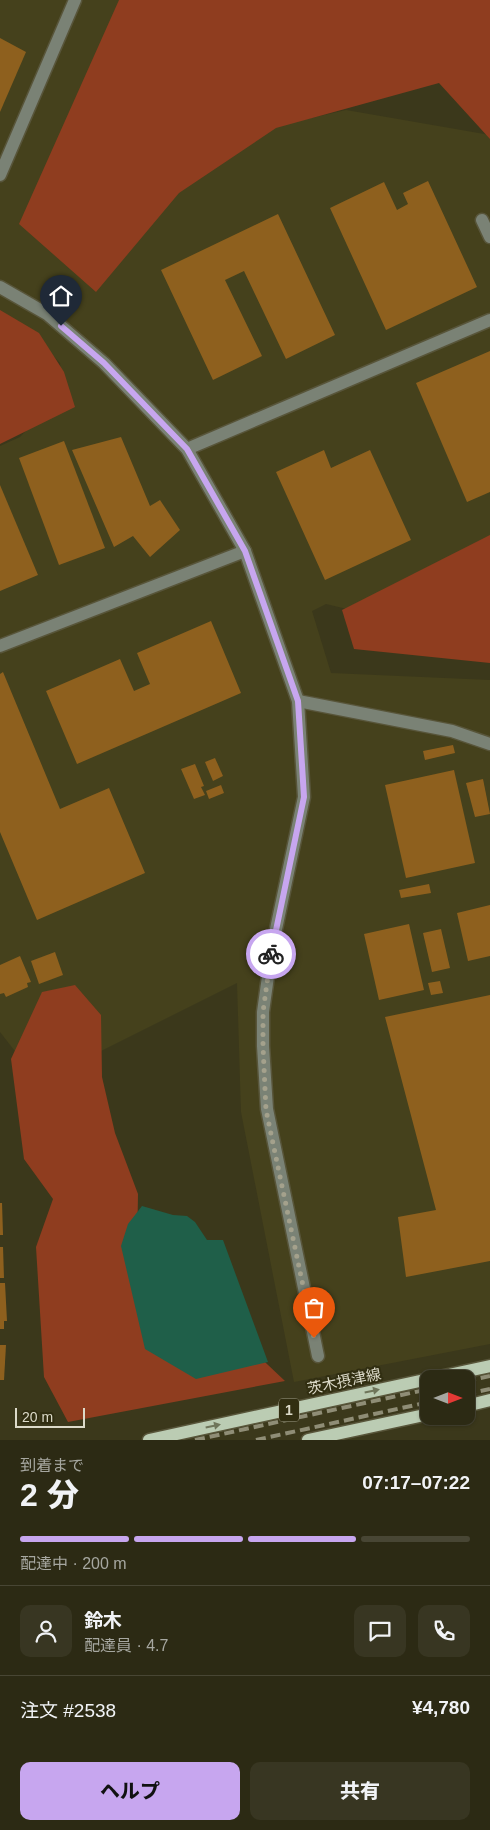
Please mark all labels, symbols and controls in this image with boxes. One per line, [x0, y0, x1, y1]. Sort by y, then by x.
pin [40, 275, 82, 326]
icon: home [47, 282, 75, 310]
courier [246, 929, 296, 979]
icon: bike [257, 940, 285, 968]
pin [293, 1287, 335, 1338]
icon: bag [300, 1294, 328, 1322]
street label: 茨木摂津線 [306, 1365, 382, 1397]
north arrow [420, 1370, 475, 1425]
map controls [420, 1370, 475, 1425]
one-way arrow [365, 1387, 380, 1395]
road number: 1 [279, 1398, 299, 1422]
scale bar [15, 1405, 85, 1428]
text: 20 m [22, 1409, 53, 1425]
one-way arrow [206, 1422, 221, 1430]
text: 到着まで [20, 1457, 84, 1474]
text: 07:17–07:22 [362, 1472, 470, 1493]
text: 2 分 [20, 1477, 79, 1513]
text: 配達中 · 200 m [20, 1555, 127, 1572]
button: person [20, 1605, 72, 1657]
button: chat [354, 1605, 406, 1657]
button: phone [418, 1605, 470, 1657]
text: 鈴木 [84, 1610, 122, 1631]
text: 配達員 · 4.7 [84, 1637, 168, 1654]
text: ¥4,780 [412, 1697, 470, 1718]
text: 注文 #2538 [20, 1700, 116, 1721]
button: ヘルプ [20, 1762, 240, 1820]
button: 共有 [250, 1762, 470, 1820]

